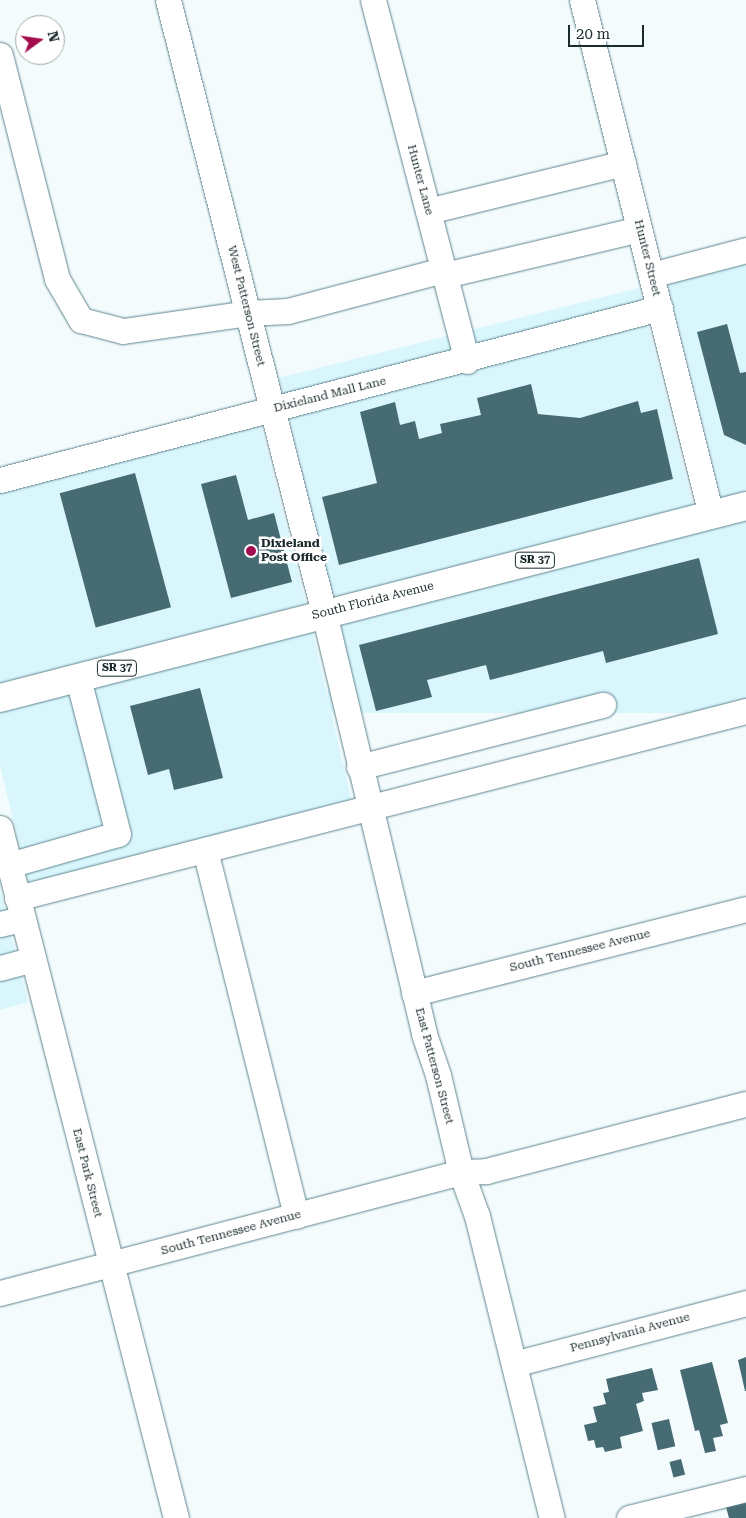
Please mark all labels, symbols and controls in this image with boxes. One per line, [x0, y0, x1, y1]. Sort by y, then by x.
north arrow [15, 15, 65, 65]
scale bar [571, 15, 647, 47]
text: 20 m [576, 25, 610, 43]
text: N [45, 29, 63, 44]
street label: Hunter Lane [404, 143, 436, 217]
street label: Hunter Street [631, 218, 663, 298]
street label: West Patterson Street [224, 244, 268, 368]
street label: Dixieland Mall Lane [272, 374, 388, 416]
place label: Dixieland Post Office [261, 537, 327, 565]
marker: Dixieland Post Office [245, 545, 257, 557]
road number: SR 37 [514, 552, 556, 568]
street label: South Florida Avenue [311, 579, 435, 623]
road number: SR 37 [96, 660, 138, 676]
street label: South Tennessee Avenue [508, 927, 652, 975]
street label: East Patterson Street [412, 1006, 456, 1126]
street label: East Park Street [69, 1127, 105, 1219]
street label: South Tennessee Avenue [159, 1207, 303, 1259]
street label: Pennsylvania Avenue [569, 1310, 691, 1356]

